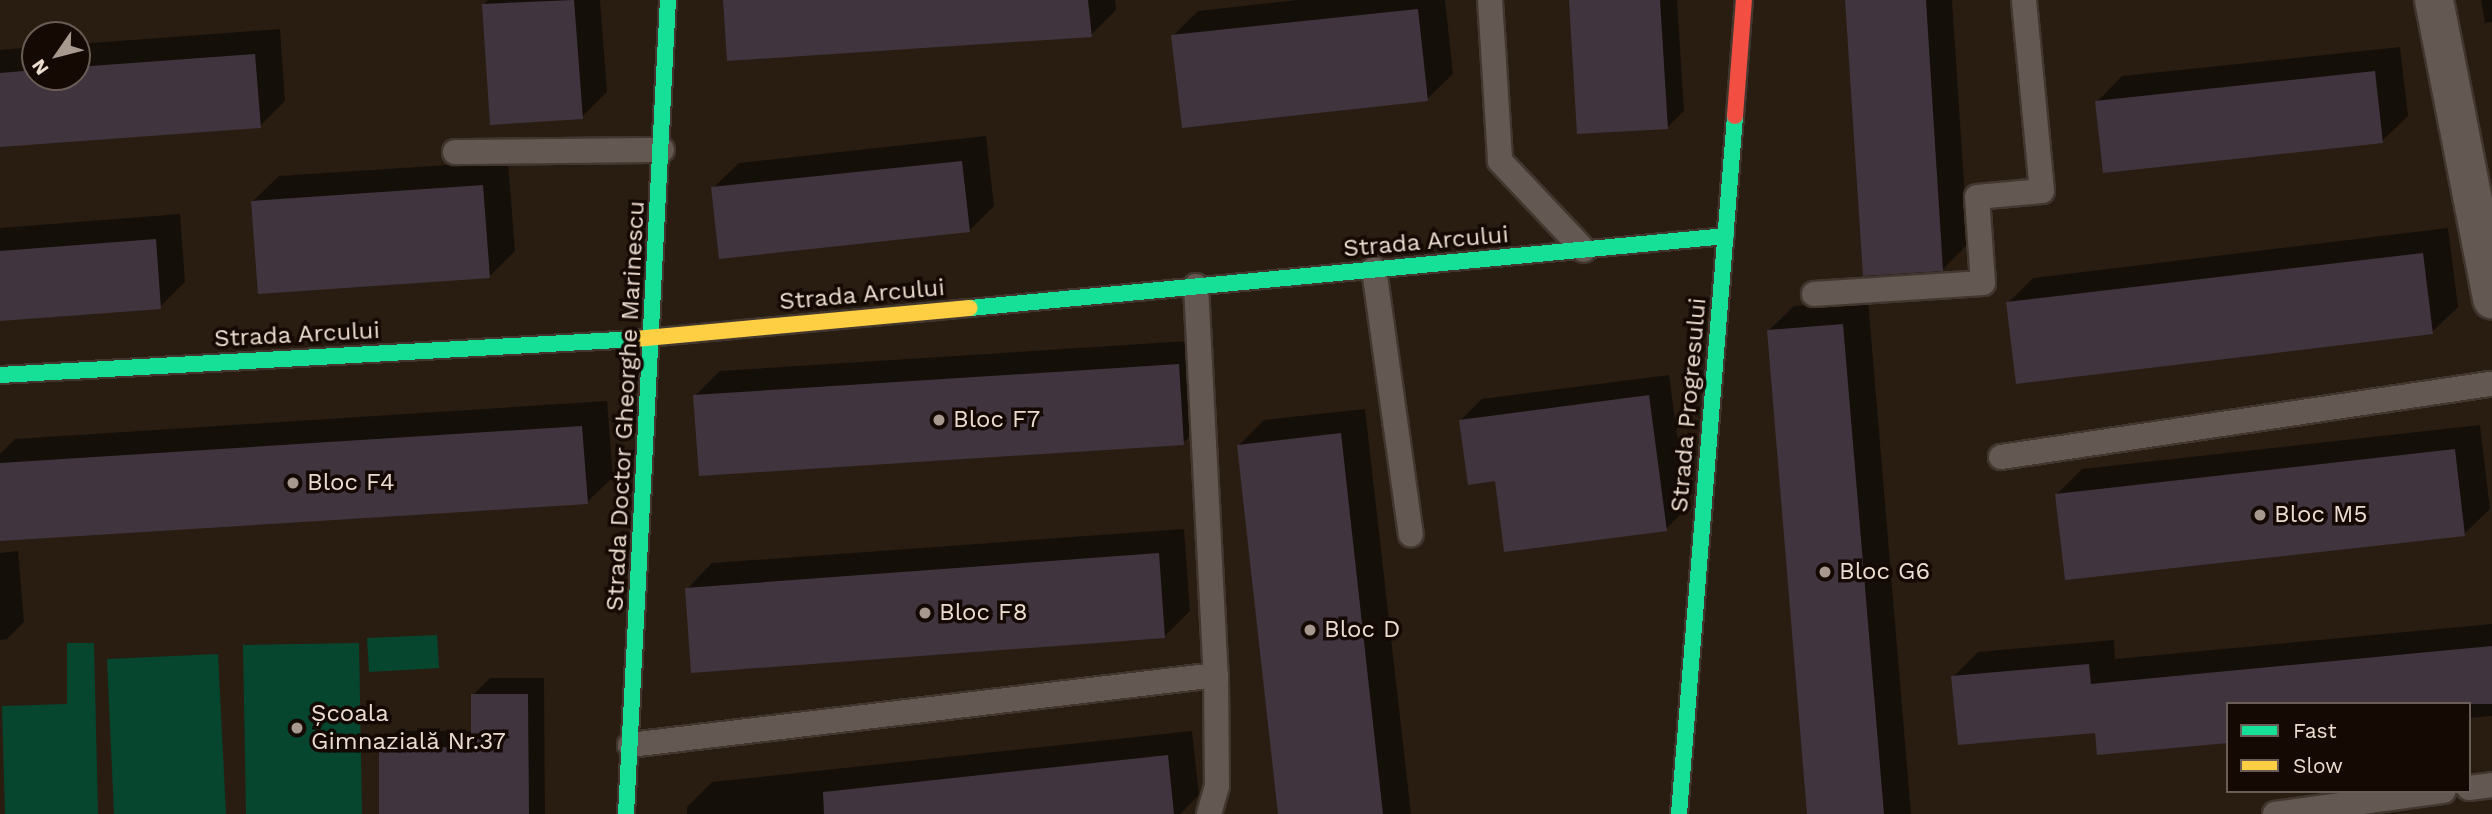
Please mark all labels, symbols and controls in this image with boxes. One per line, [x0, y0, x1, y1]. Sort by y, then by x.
north arrow [21, 21, 91, 91]
text: N [27, 55, 53, 80]
street label: Strada Doctor Gheorghe Marinescu [601, 200, 651, 612]
street label: Strada Arcului [1341, 220, 1511, 264]
street label: Strada Arcului [777, 273, 947, 317]
street label: Strada Progresului [1665, 296, 1713, 514]
street label: Strada Arcului [213, 316, 381, 354]
place label: Bloc F7 [953, 406, 1040, 434]
marker: Bloc F7 [931, 412, 947, 428]
place label: Bloc F4 [307, 469, 395, 497]
marker: Bloc F4 [285, 475, 301, 491]
place label: Bloc M5 [2274, 501, 2368, 529]
marker: Bloc M5 [2252, 507, 2268, 523]
place label: Bloc G6 [1839, 558, 1930, 586]
marker: Bloc G6 [1817, 564, 1833, 580]
place label: Bloc F8 [939, 599, 1027, 627]
marker: Bloc F8 [917, 605, 933, 621]
place label: Bloc D [1324, 616, 1400, 644]
marker: Bloc D [1302, 622, 1318, 638]
place label: Școala Gimnazială Nr.37 [311, 700, 506, 756]
legend [2226, 702, 2471, 793]
text: Fast [2293, 718, 2337, 743]
marker: Școala Gimnazială Nr.37 [289, 720, 305, 736]
text: Slow [2293, 753, 2343, 778]

